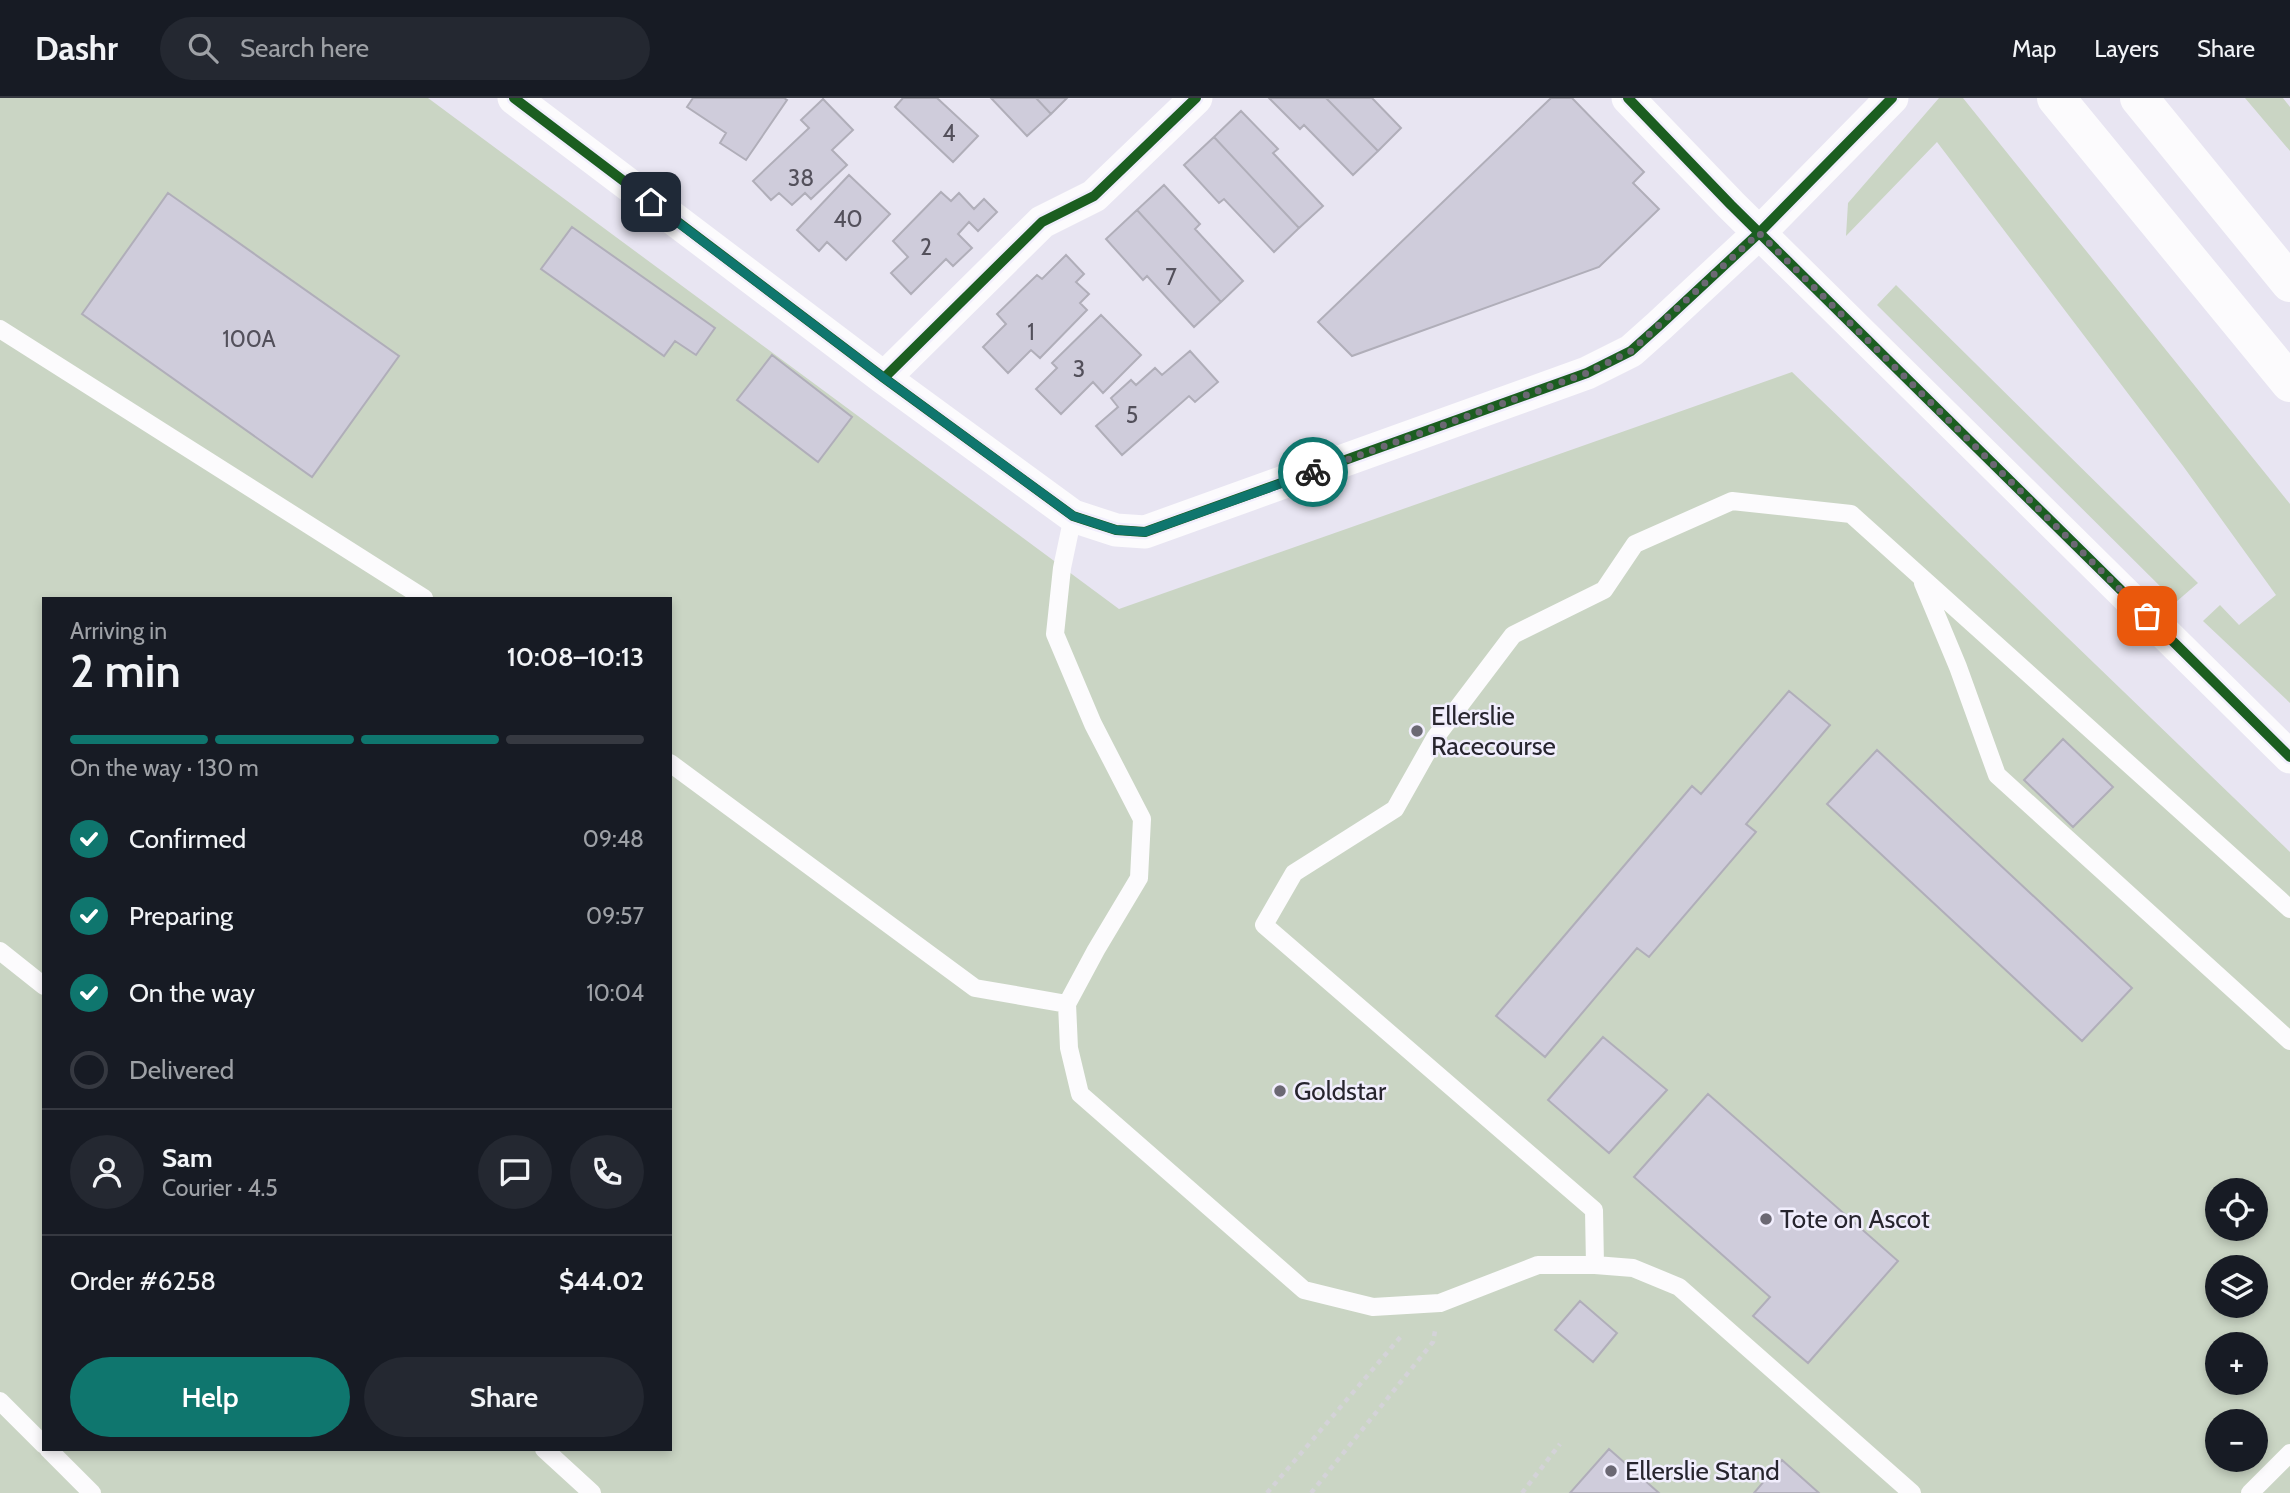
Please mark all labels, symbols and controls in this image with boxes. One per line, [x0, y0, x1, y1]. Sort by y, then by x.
search box [160, 17, 650, 80]
text: Dashr [35, 28, 118, 68]
icon: search [184, 29, 222, 67]
text: Search here [240, 32, 369, 64]
text: Map [2012, 34, 2056, 63]
text: Layers [2094, 34, 2159, 63]
text: Share [2197, 34, 2255, 63]
house number: 4 [942, 119, 956, 147]
house number: 38 [788, 164, 814, 192]
pin [621, 172, 681, 232]
icon: home [632, 183, 670, 221]
house number: 40 [833, 205, 863, 233]
house number: 2 [920, 233, 932, 261]
house number: 7 [1165, 263, 1177, 291]
house number: 1 [1027, 318, 1035, 346]
house number: 100A [222, 325, 276, 353]
house number: 3 [1073, 355, 1085, 383]
house number: 5 [1126, 401, 1138, 429]
courier [1278, 437, 1348, 507]
icon: bike [1294, 453, 1332, 491]
pin [2117, 586, 2177, 646]
icon: bag [2128, 597, 2166, 635]
text: Arriving in [70, 617, 167, 645]
text: 10:08–10:13 [507, 641, 644, 673]
text: 2 min [70, 643, 181, 699]
place label: Ellerslie Racecourse [1431, 700, 1556, 762]
marker: Ellerslie Racecourse [1409, 723, 1425, 739]
text: On the way · 130 m [70, 754, 259, 782]
icon: check [70, 820, 108, 858]
text: Confirmed [129, 823, 246, 855]
text: 09:48 [583, 825, 644, 853]
icon: check [70, 897, 108, 935]
text: Preparing [129, 900, 233, 932]
text: 09:57 [586, 902, 644, 930]
icon: check [70, 974, 108, 1012]
text: On the way [129, 977, 255, 1009]
text: 10:04 [586, 979, 644, 1007]
text: Delivered [129, 1054, 234, 1086]
place label: Goldstar [1294, 1075, 1387, 1107]
marker: Goldstar [1272, 1083, 1288, 1099]
button: person [70, 1135, 144, 1209]
button: chat [478, 1135, 552, 1209]
button: phone [570, 1135, 644, 1209]
text: Sam [162, 1142, 213, 1174]
text: Courier · 4.5 [162, 1174, 278, 1202]
map controls [2205, 1178, 2268, 1472]
button: locate [2205, 1178, 2268, 1241]
place label: Tote on Ascot [1780, 1203, 1930, 1235]
marker: Tote on Ascot [1758, 1211, 1774, 1227]
button: layers [2205, 1255, 2268, 1318]
text: Order #6258 [70, 1265, 216, 1297]
text: $44.02 [559, 1265, 644, 1297]
button: + [2205, 1332, 2268, 1395]
button: Help [70, 1357, 350, 1437]
button: Share [364, 1357, 644, 1437]
button: − [2205, 1409, 2268, 1472]
place label: Ellerslie Stand [1625, 1455, 1780, 1487]
marker: Ellerslie Stand [1603, 1463, 1619, 1479]

